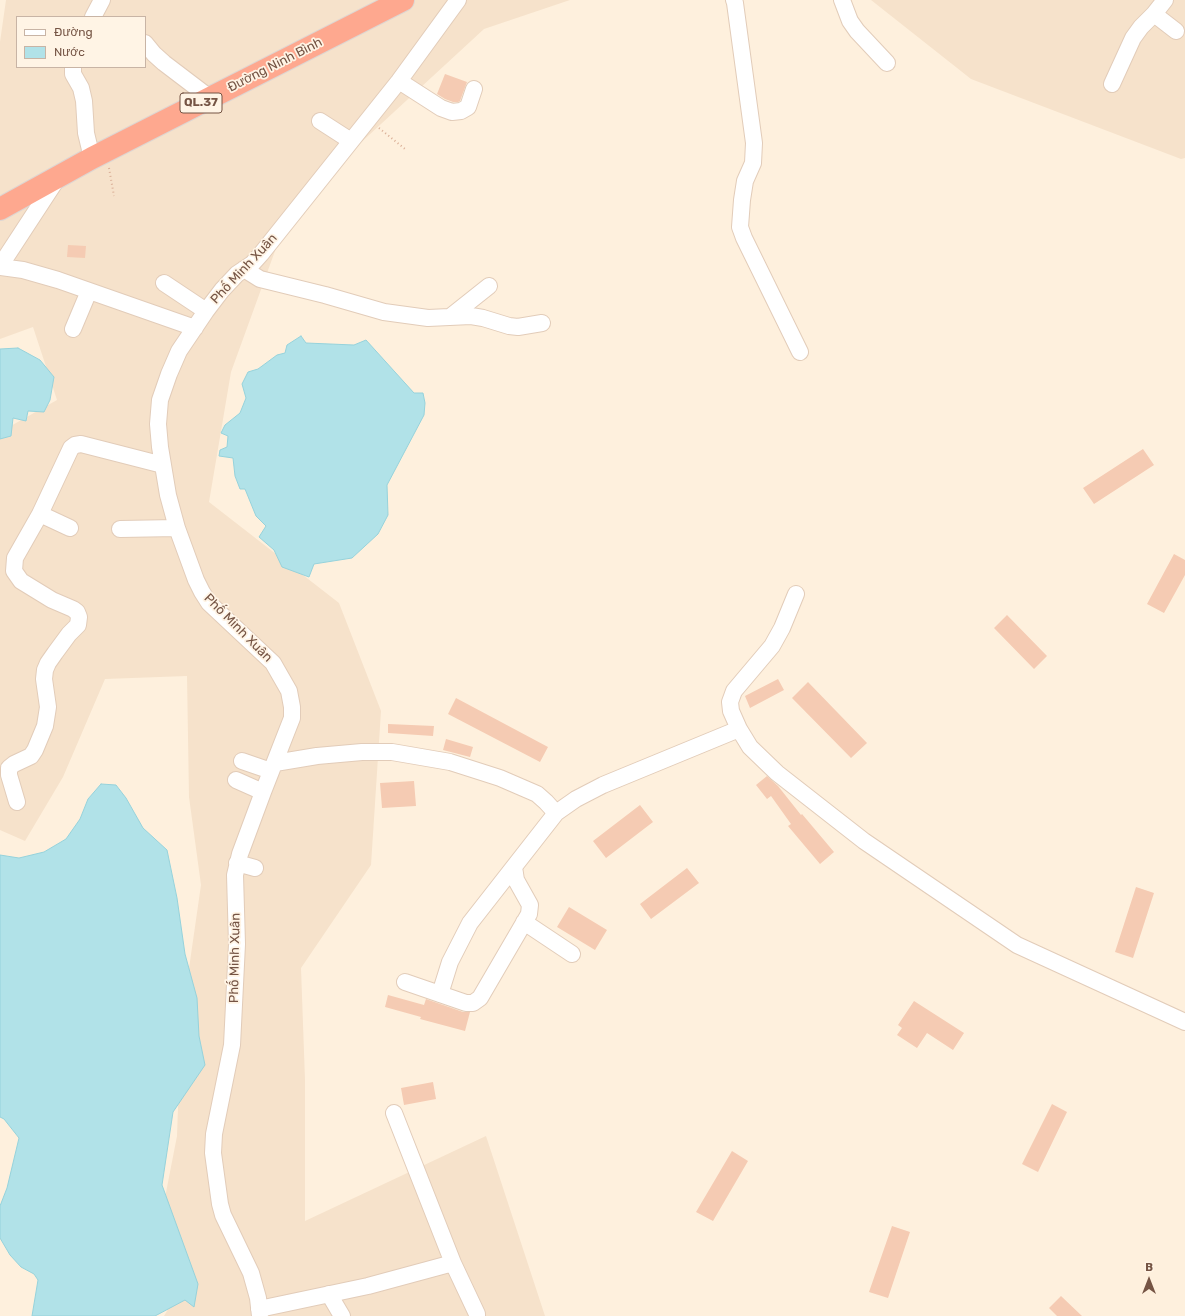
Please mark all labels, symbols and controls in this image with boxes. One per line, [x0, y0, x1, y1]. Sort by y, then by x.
legend [16, 16, 146, 68]
text: Đường [54, 25, 93, 39]
street label: Đường Ninh Bình [225, 34, 325, 96]
text: Nước [54, 45, 85, 59]
road number: QL.37 [180, 93, 222, 113]
street label: Phố Minh Xuân [208, 231, 280, 307]
street label: Phố Minh Xuân [201, 591, 275, 665]
street label: Phố Minh Xuân [226, 913, 244, 1003]
north arrow [1129, 1260, 1169, 1300]
text: B [1145, 1261, 1153, 1274]

